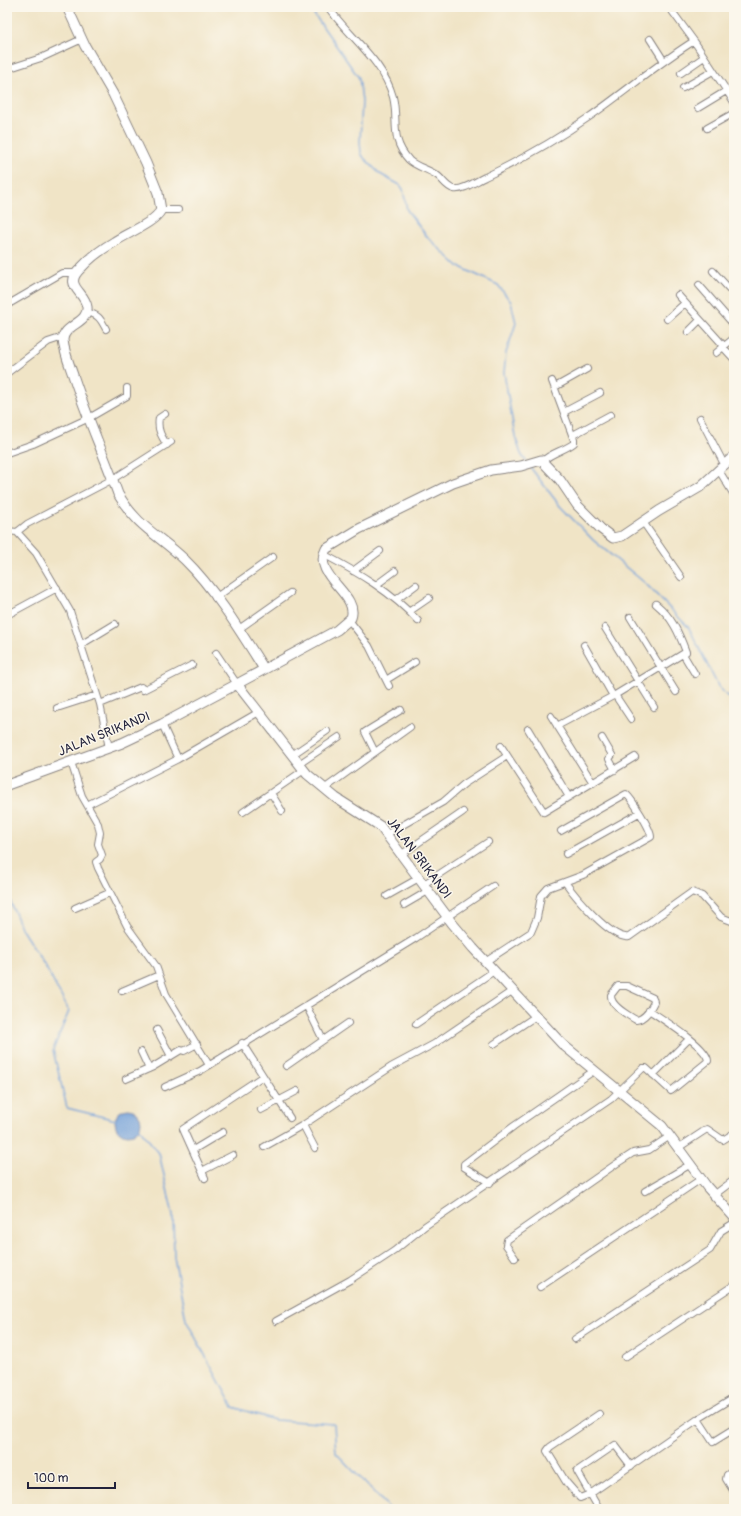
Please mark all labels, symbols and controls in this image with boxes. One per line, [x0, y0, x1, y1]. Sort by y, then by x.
street label: JALAN SRIKANDI [56, 708, 152, 760]
street label: JALAN SRIKANDI [383, 814, 455, 902]
scale bar [28, 1464, 115, 1490]
text: 100 m [34, 1471, 69, 1486]

